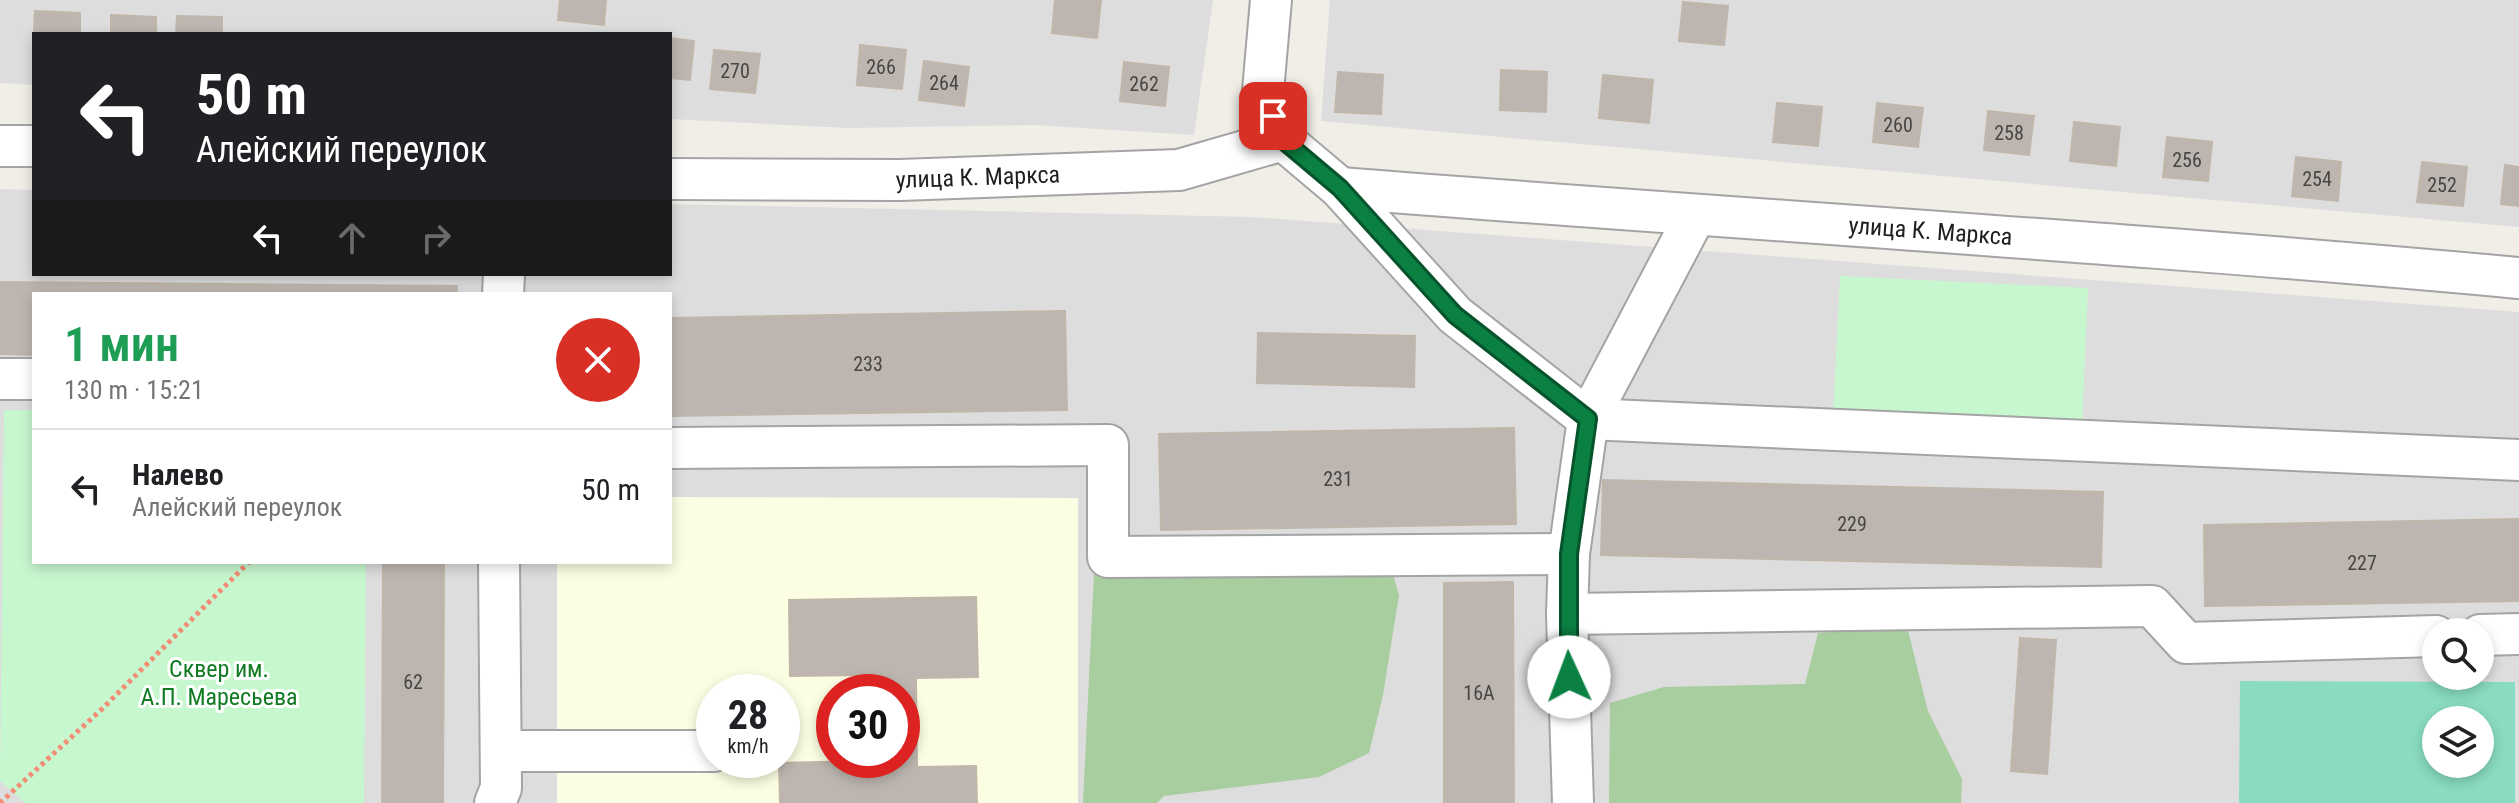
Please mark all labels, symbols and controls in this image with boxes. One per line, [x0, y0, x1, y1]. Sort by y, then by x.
house number: 266 [866, 55, 896, 79]
house number: 270 [720, 59, 750, 83]
text: 50 m [196, 62, 307, 128]
icon: left [64, 64, 168, 168]
house number: 264 [929, 71, 959, 95]
house number: 262 [1129, 72, 1159, 96]
pin [1239, 82, 1307, 150]
icon: arrive [1251, 94, 1295, 138]
house number: 260 [1883, 113, 1913, 137]
house number: 258 [1994, 121, 2024, 145]
text: Алейский переулок [196, 129, 487, 171]
house number: 256 [2172, 148, 2202, 172]
street label: улица К. Маркса [895, 160, 1061, 194]
house number: 254 [2302, 167, 2332, 191]
house number: 252 [2427, 173, 2457, 197]
street label: улица К. Маркса [1847, 211, 2013, 251]
icon: left [246, 216, 290, 260]
icon: ahead [330, 216, 374, 260]
icon: right [414, 216, 458, 260]
text: 1 мин [64, 316, 179, 373]
button: close [556, 318, 640, 402]
house number: 233 [853, 352, 883, 376]
text: 130 m · 15:21 [64, 375, 204, 405]
text: Налево [132, 457, 224, 492]
icon: left [64, 467, 108, 511]
house number: 231 [1323, 467, 1353, 491]
text: 50 m [581, 472, 640, 507]
text: Алейский переулок [132, 492, 342, 522]
house number: 229 [1837, 512, 1867, 536]
house number: 227 [2347, 551, 2377, 575]
map controls [2422, 618, 2494, 778]
button: search [2422, 618, 2494, 690]
position arrow [1527, 635, 1611, 719]
park label: Сквер им. А.П. Маресьева [140, 655, 298, 711]
house number: 62 [403, 670, 423, 694]
speed limit sign: 30 [816, 674, 920, 778]
house number: 16А [1463, 681, 1495, 705]
text: 28 [728, 692, 768, 739]
button: layers [2422, 706, 2494, 778]
text: km/h [727, 734, 769, 758]

